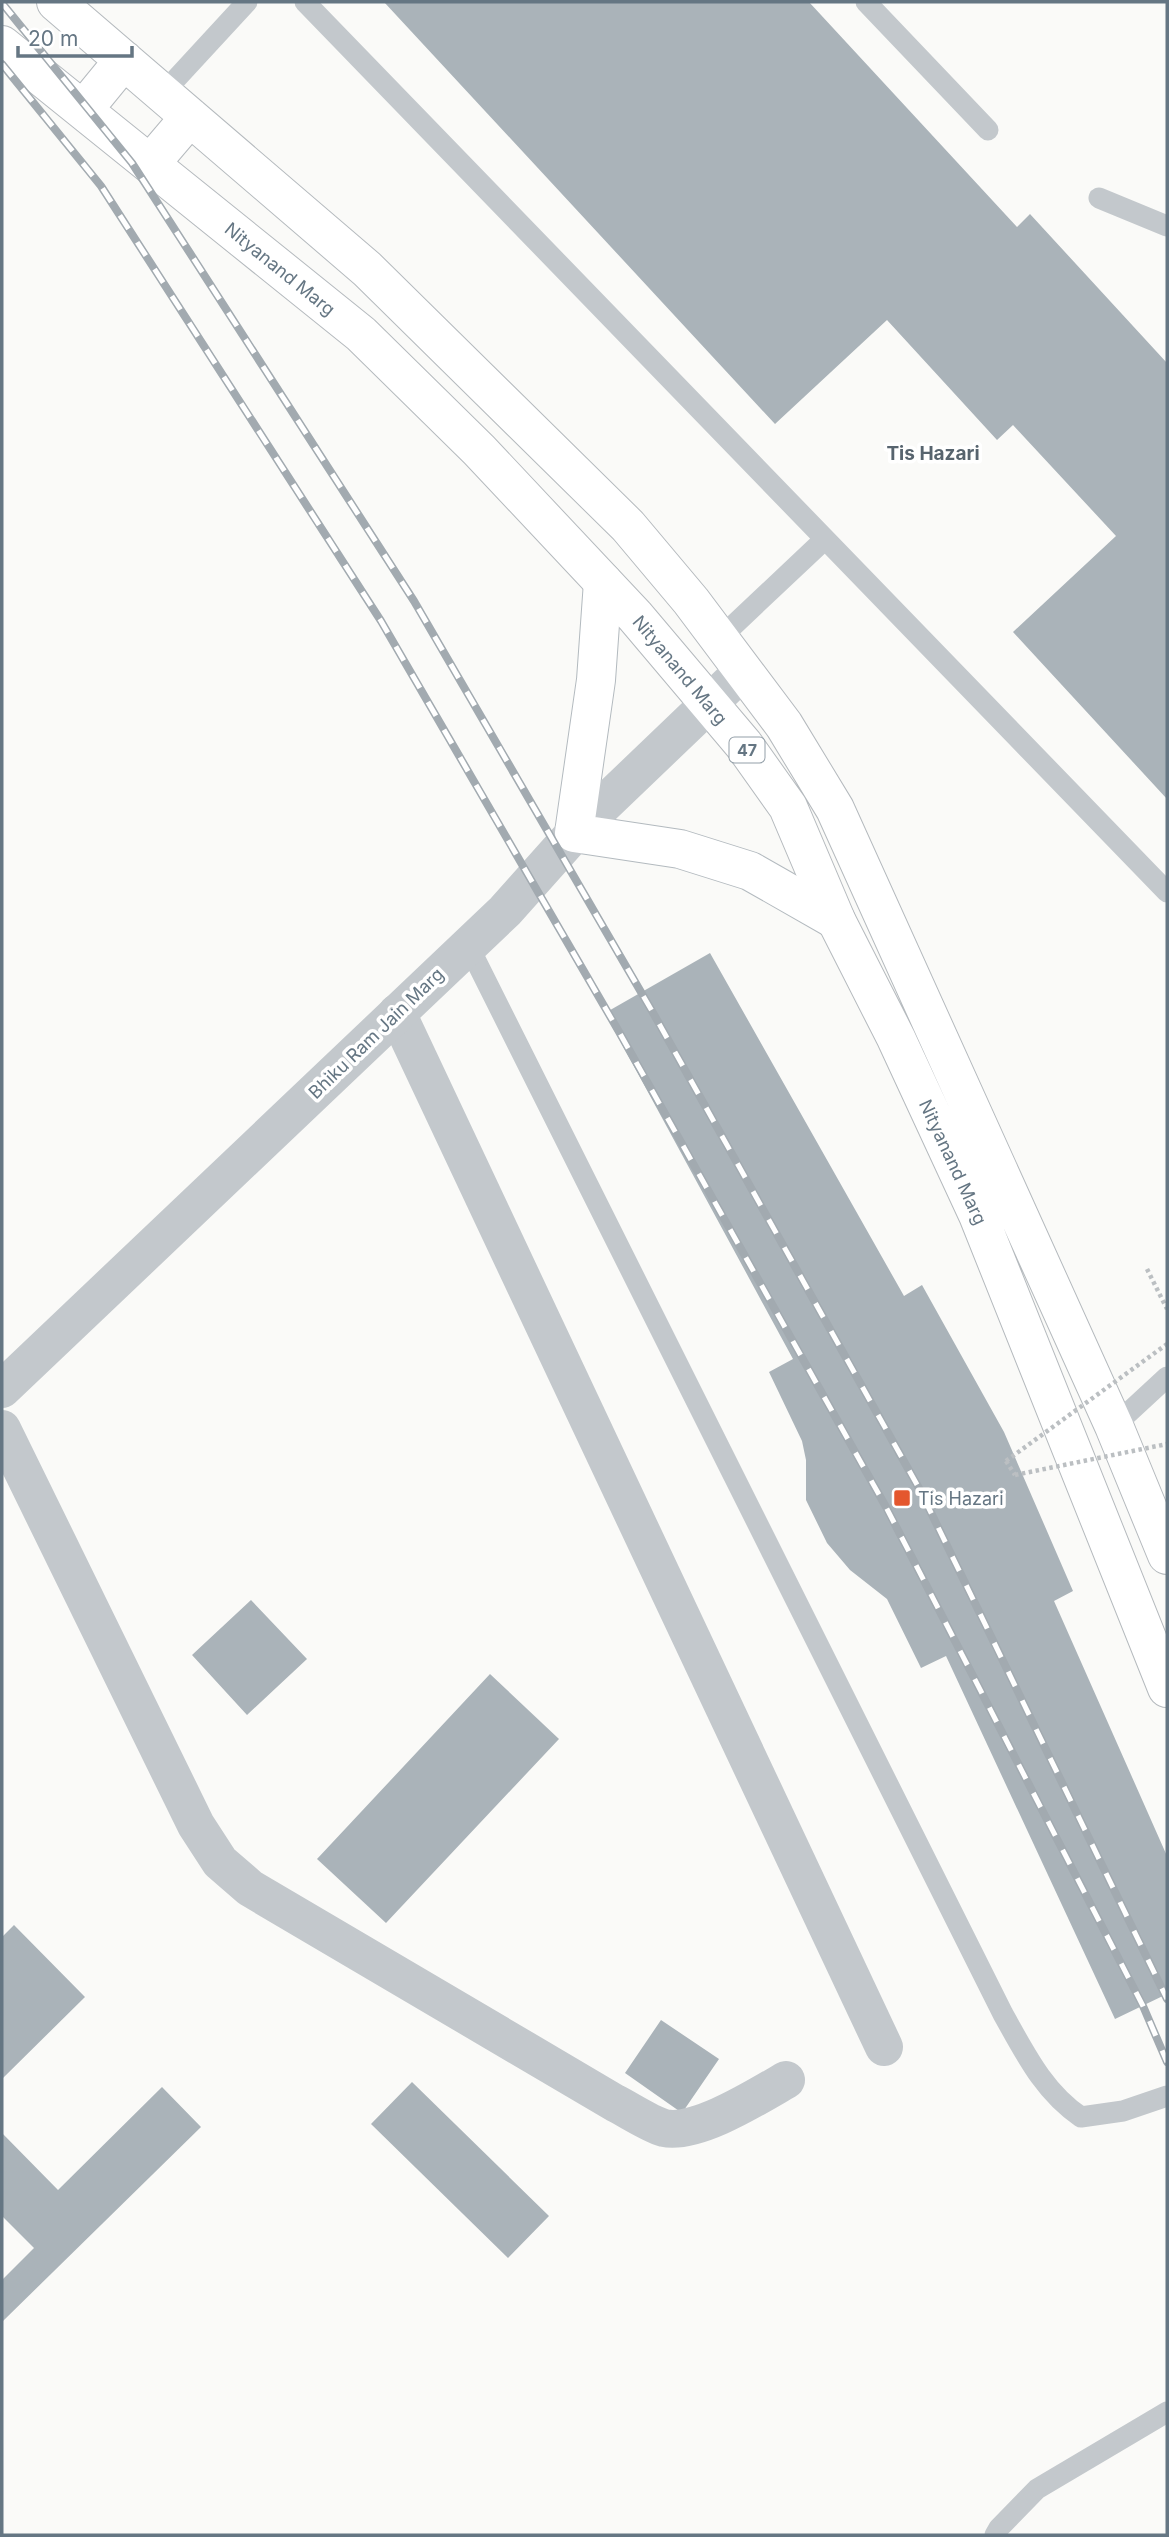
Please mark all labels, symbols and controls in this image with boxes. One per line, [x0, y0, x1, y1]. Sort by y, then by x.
scale bar [18, 14, 131, 58]
text: 20 m [28, 26, 78, 51]
street label: Nityanand Marg [221, 218, 339, 320]
district label: Tis Hazari [886, 442, 980, 465]
street label: Nityanand Marg [628, 611, 732, 729]
road number: 47 [730, 737, 764, 762]
street label: Bhiku Ram Jain Marg [304, 963, 448, 1103]
street label: Nityanand Marg [915, 1096, 991, 1228]
marker: Tis Hazari [892, 1488, 912, 1508]
place label: Tis Hazari [918, 1488, 1004, 1509]

